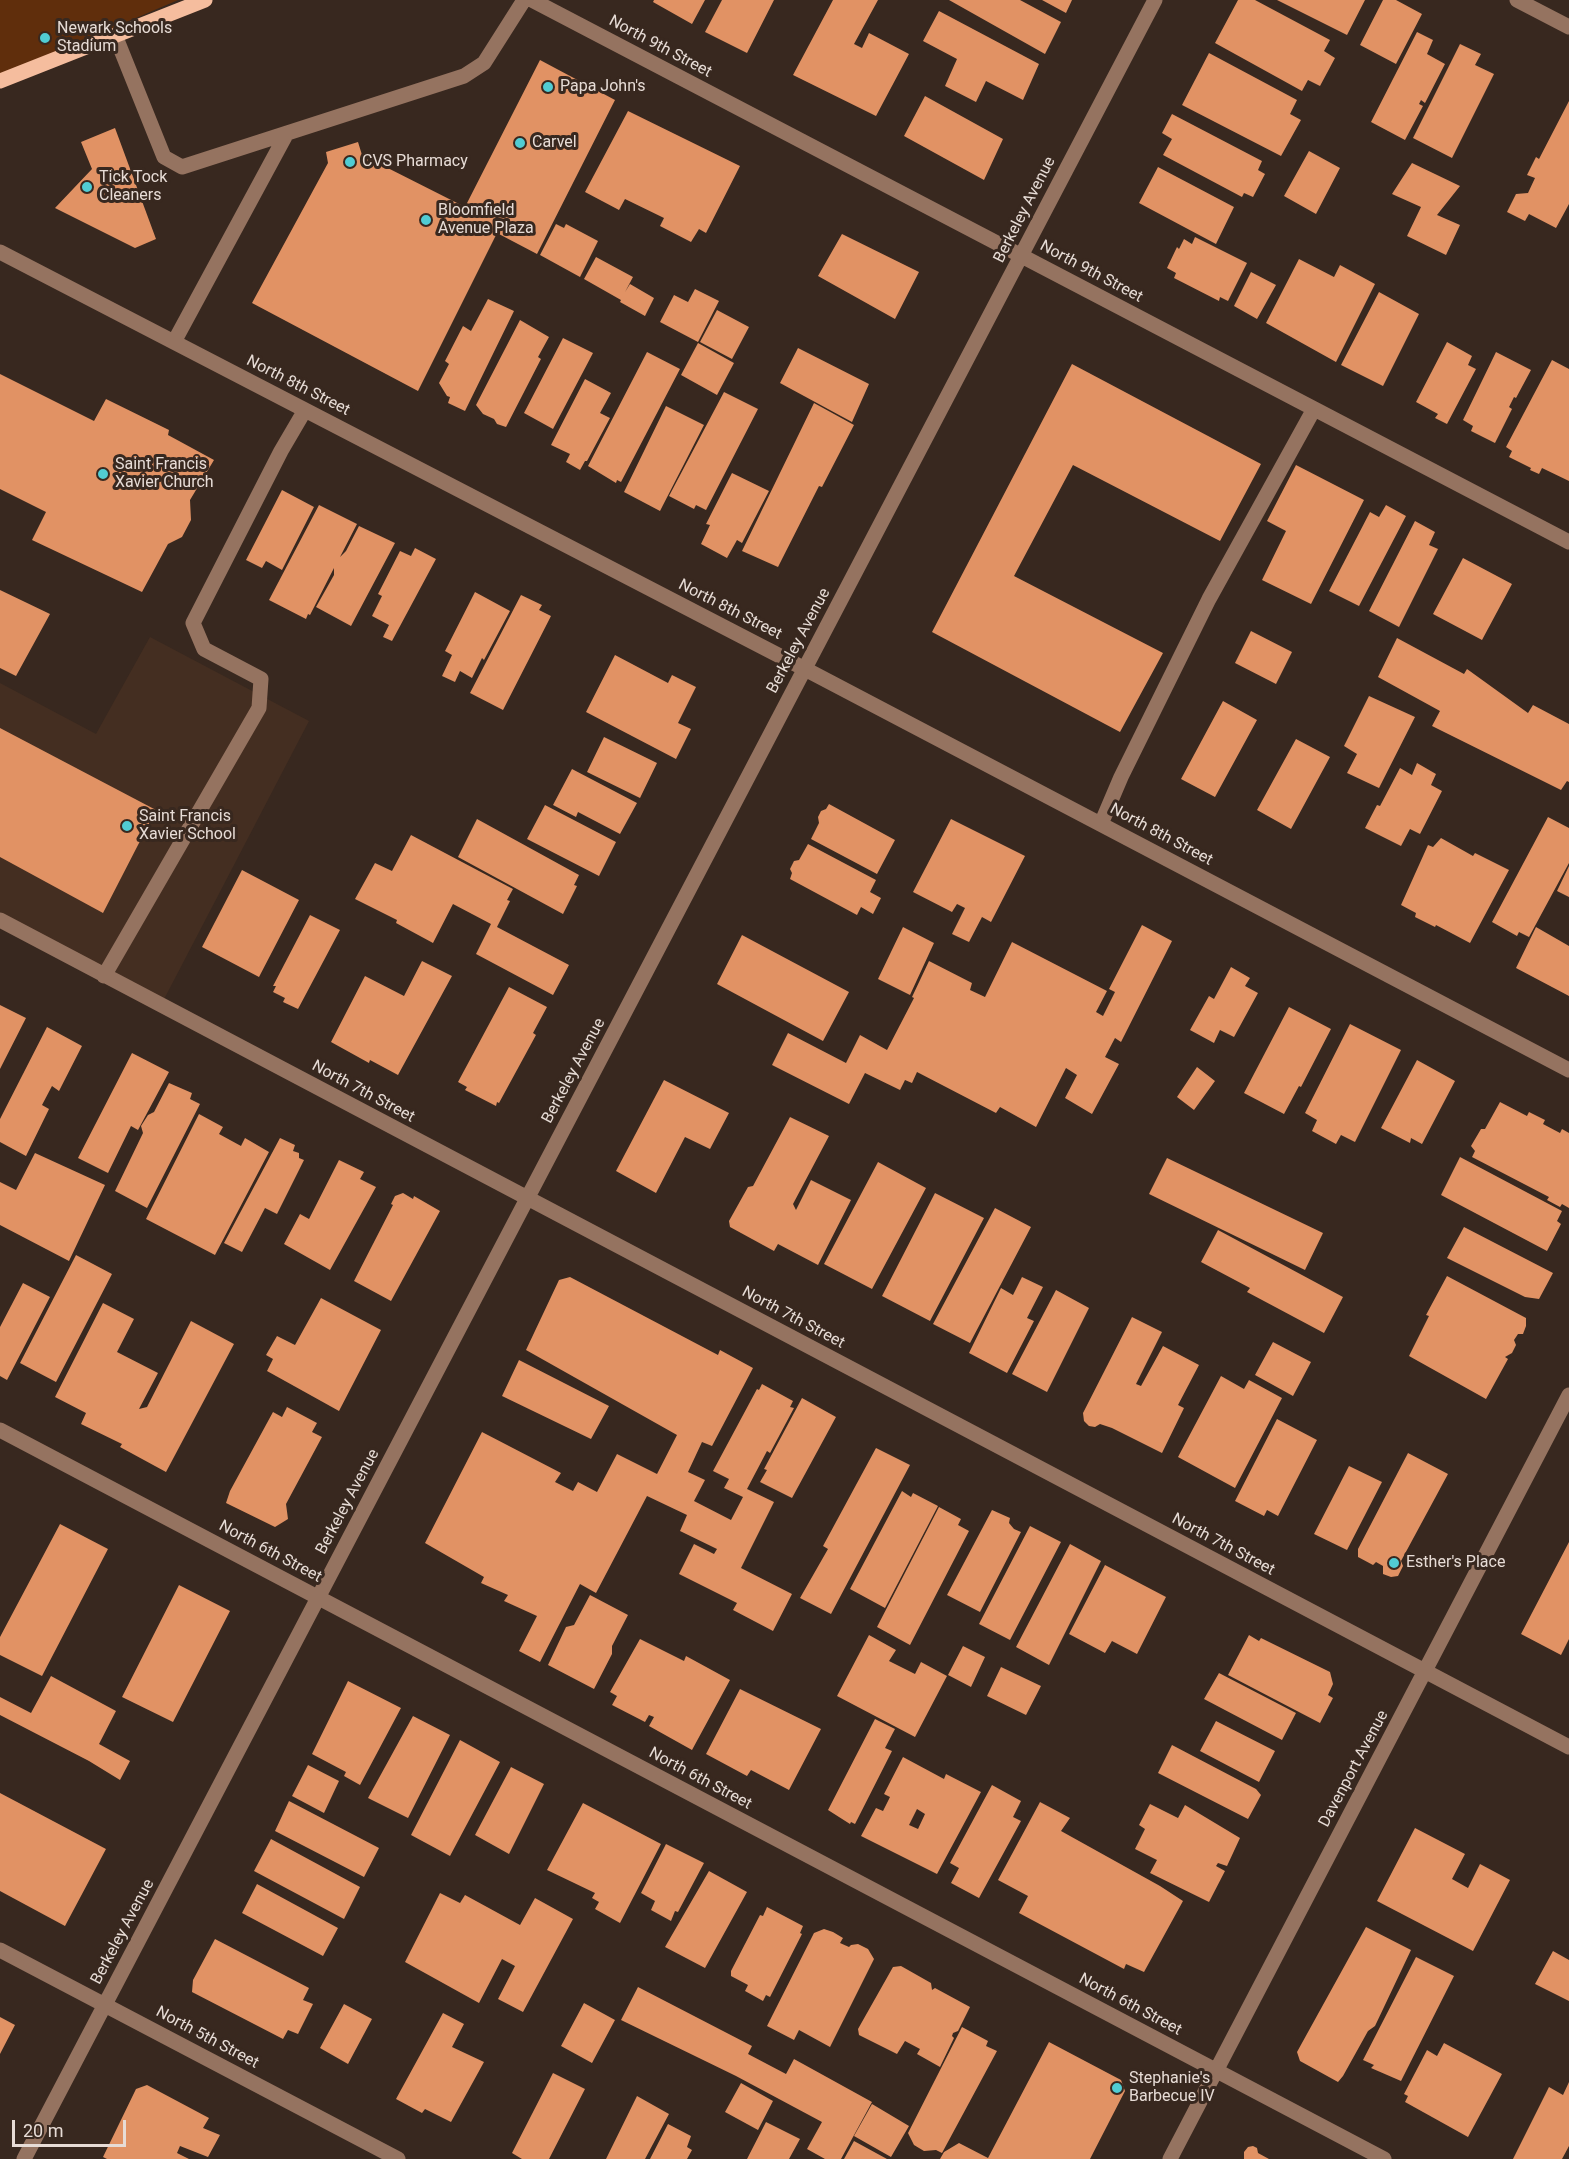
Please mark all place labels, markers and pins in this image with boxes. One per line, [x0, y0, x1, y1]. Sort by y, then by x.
place label: Newark Schools Stadium [57, 19, 172, 57]
marker: Newark Schools Stadium [38, 31, 52, 45]
place label: Papa John's [560, 77, 646, 97]
marker: Papa John's [541, 80, 555, 94]
place label: Carvel [532, 133, 577, 153]
marker: Carvel [513, 136, 527, 150]
place label: CVS Pharmacy [362, 152, 468, 172]
marker: CVS Pharmacy [343, 155, 357, 169]
place label: Tick Tock Cleaners [99, 168, 167, 206]
marker: Tick Tock Cleaners [80, 180, 94, 194]
place label: Bloomfield Avenue Plaza [438, 201, 534, 239]
marker: Bloomfield Avenue Plaza [419, 213, 433, 227]
place label: Saint Francis Xavier Church [115, 455, 214, 493]
marker: Saint Francis Xavier Church [96, 467, 110, 481]
place label: Saint Francis Xavier School [139, 807, 236, 845]
marker: Saint Francis Xavier School [120, 819, 134, 833]
place label: Esther's Place [1406, 1553, 1505, 1573]
marker: Esther's Place [1387, 1556, 1401, 1570]
place label: Stephanie's Barbecue IV [1129, 2069, 1215, 2107]
marker: Stephanie's Barbecue IV [1110, 2081, 1124, 2095]

